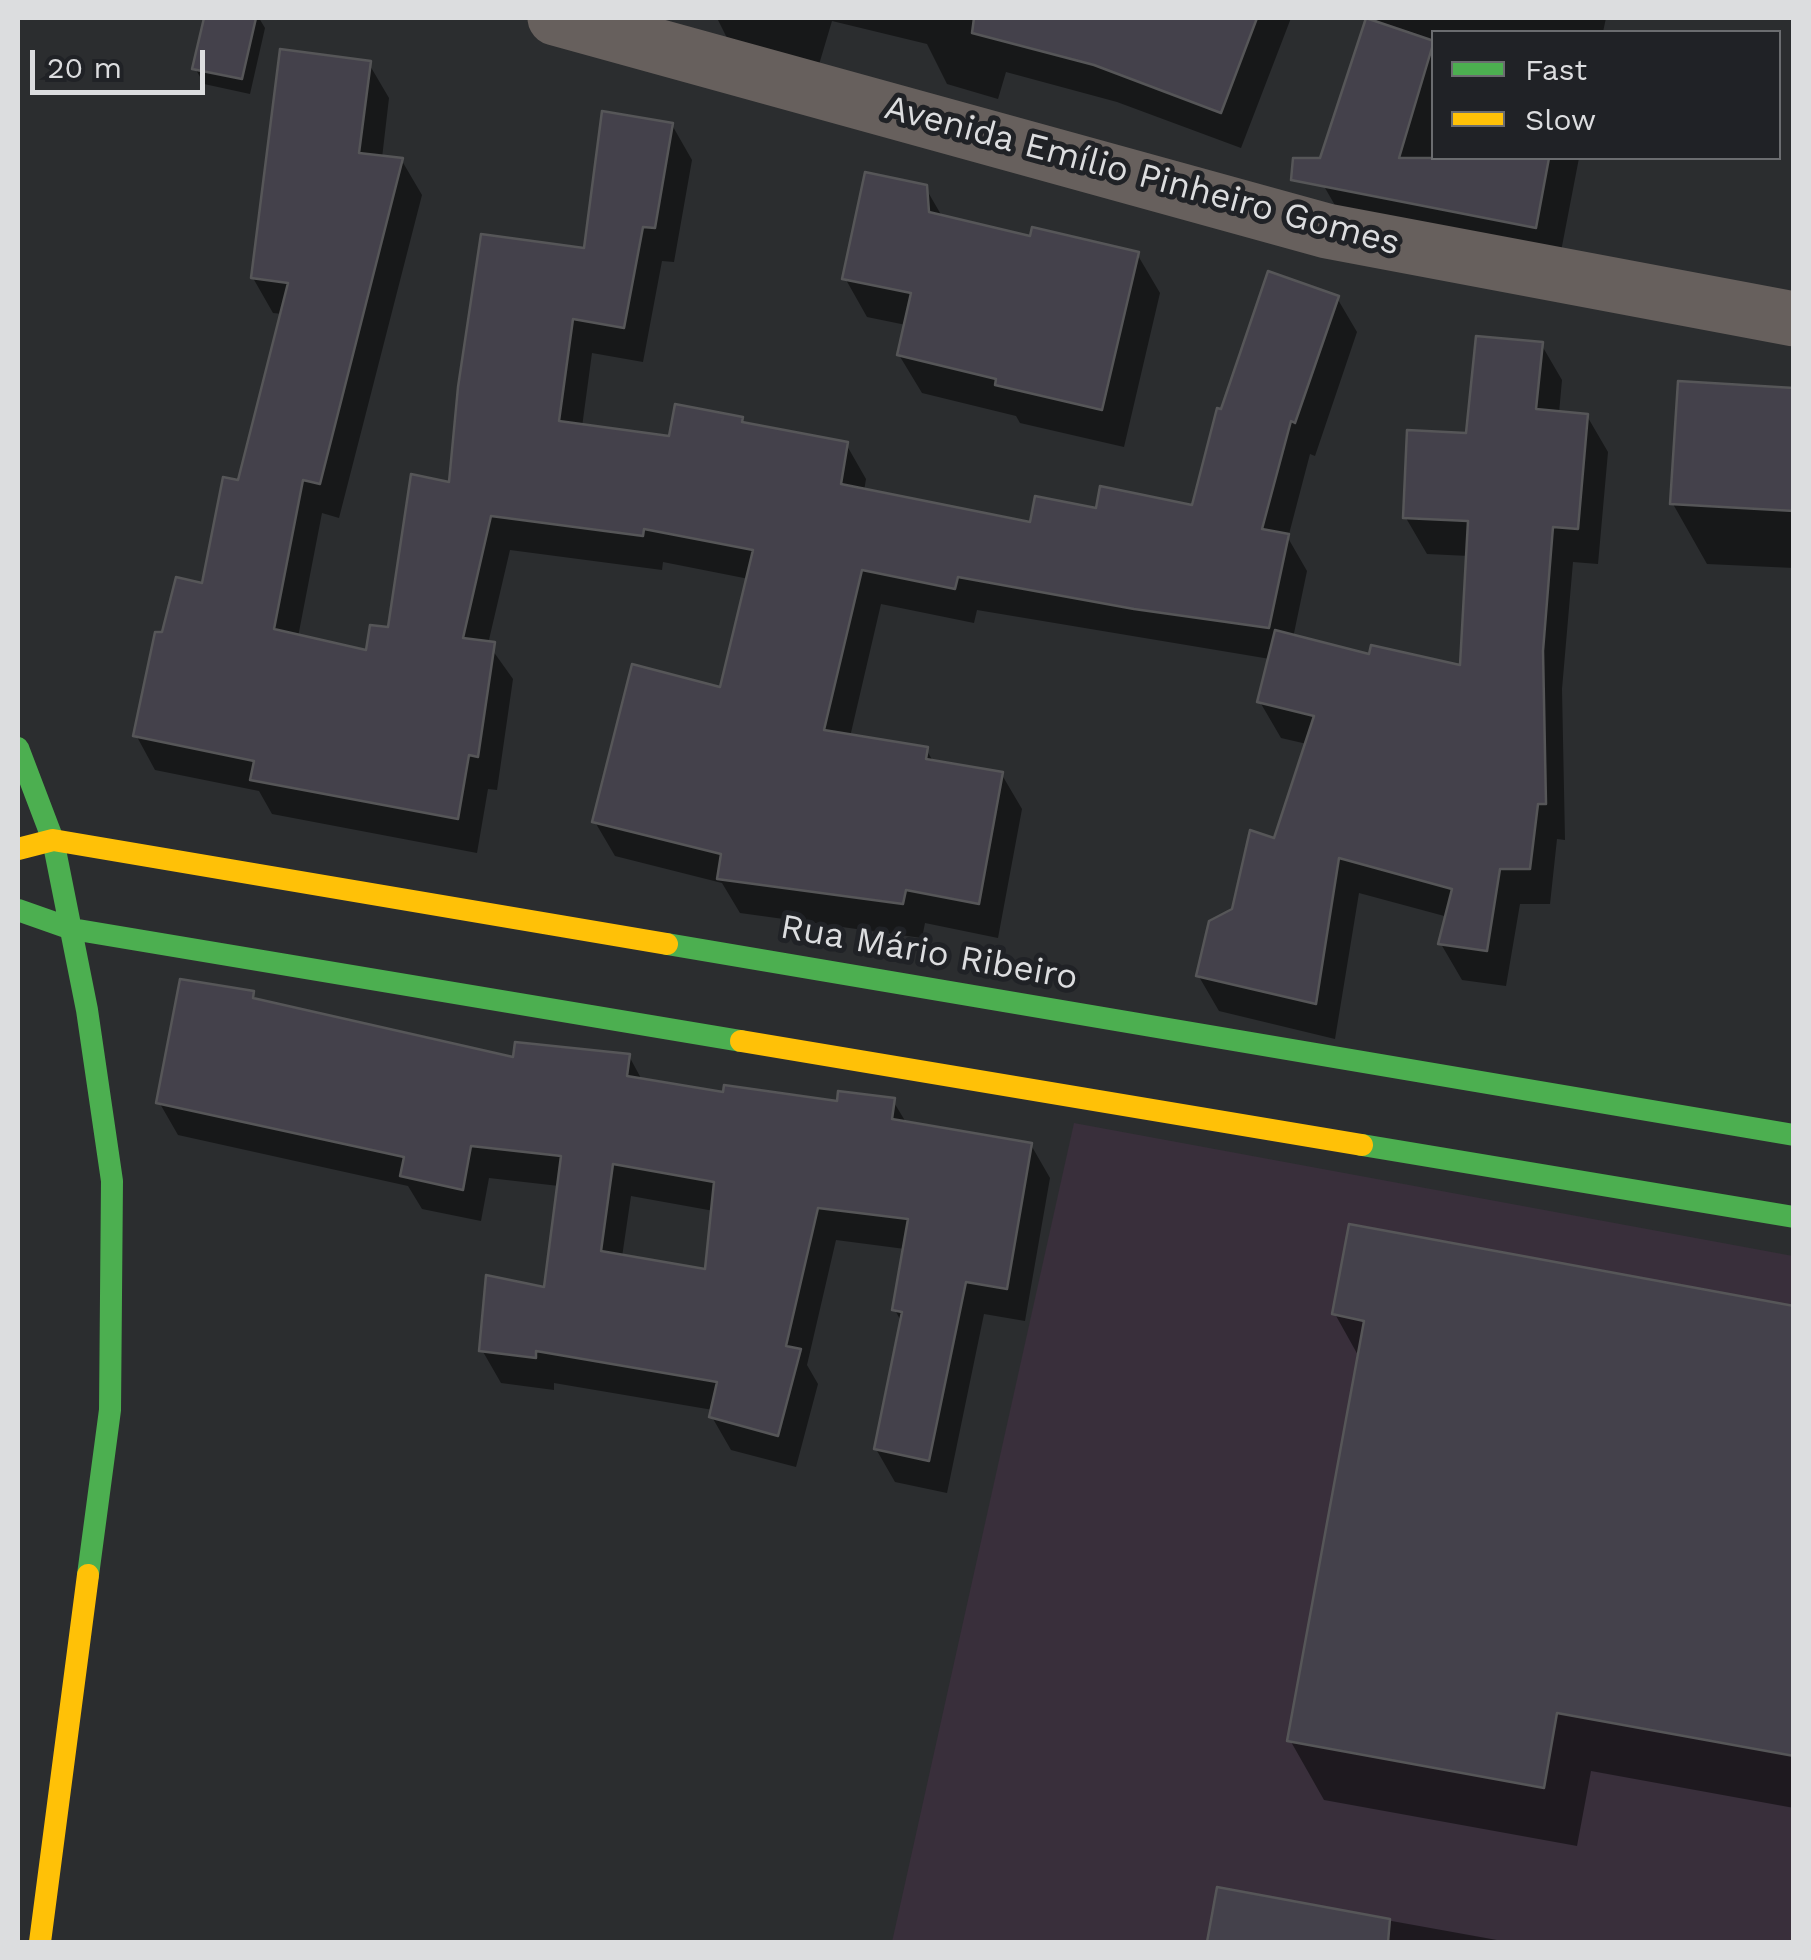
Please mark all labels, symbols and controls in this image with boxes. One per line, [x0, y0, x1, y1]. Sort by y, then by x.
scale bar [35, 30, 210, 92]
legend [1431, 30, 1781, 160]
text: 20 m [47, 50, 122, 85]
text: Fast [1525, 52, 1587, 87]
street label: Avenida Emílio Pinheiro Gomes [880, 87, 1404, 265]
text: Slow [1525, 102, 1596, 137]
street label: Rua Mário Ribeiro [777, 906, 1081, 1000]

